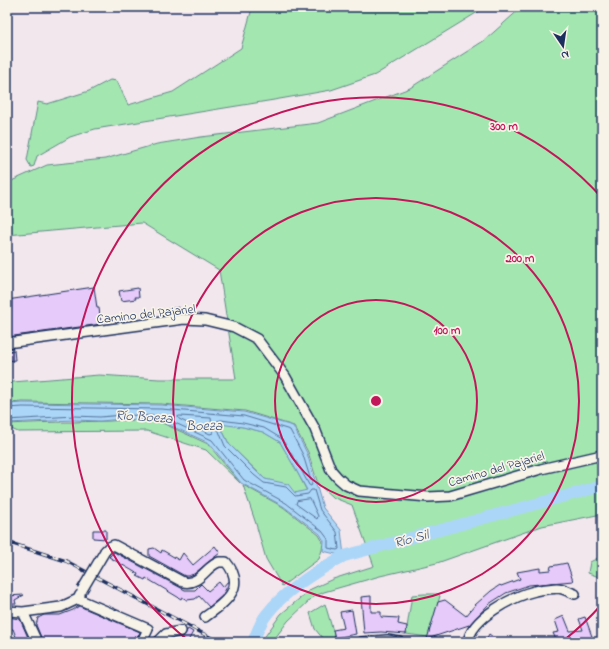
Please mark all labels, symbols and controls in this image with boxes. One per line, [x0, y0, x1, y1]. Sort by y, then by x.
north arrow [543, 26, 583, 66]
text: N [560, 46, 570, 63]
text: 300 m [489, 118, 519, 136]
text: 200 m [505, 250, 535, 268]
street label: Camino del Pajariel [96, 300, 197, 329]
text: 100 m [434, 322, 461, 340]
centre of rings [369, 394, 383, 408]
water label: Río Boeza [115, 405, 174, 430]
water label: Boeza [186, 416, 223, 437]
street label: Camino del Pajariel [446, 447, 547, 492]
water label: Río Sil [392, 524, 433, 554]

